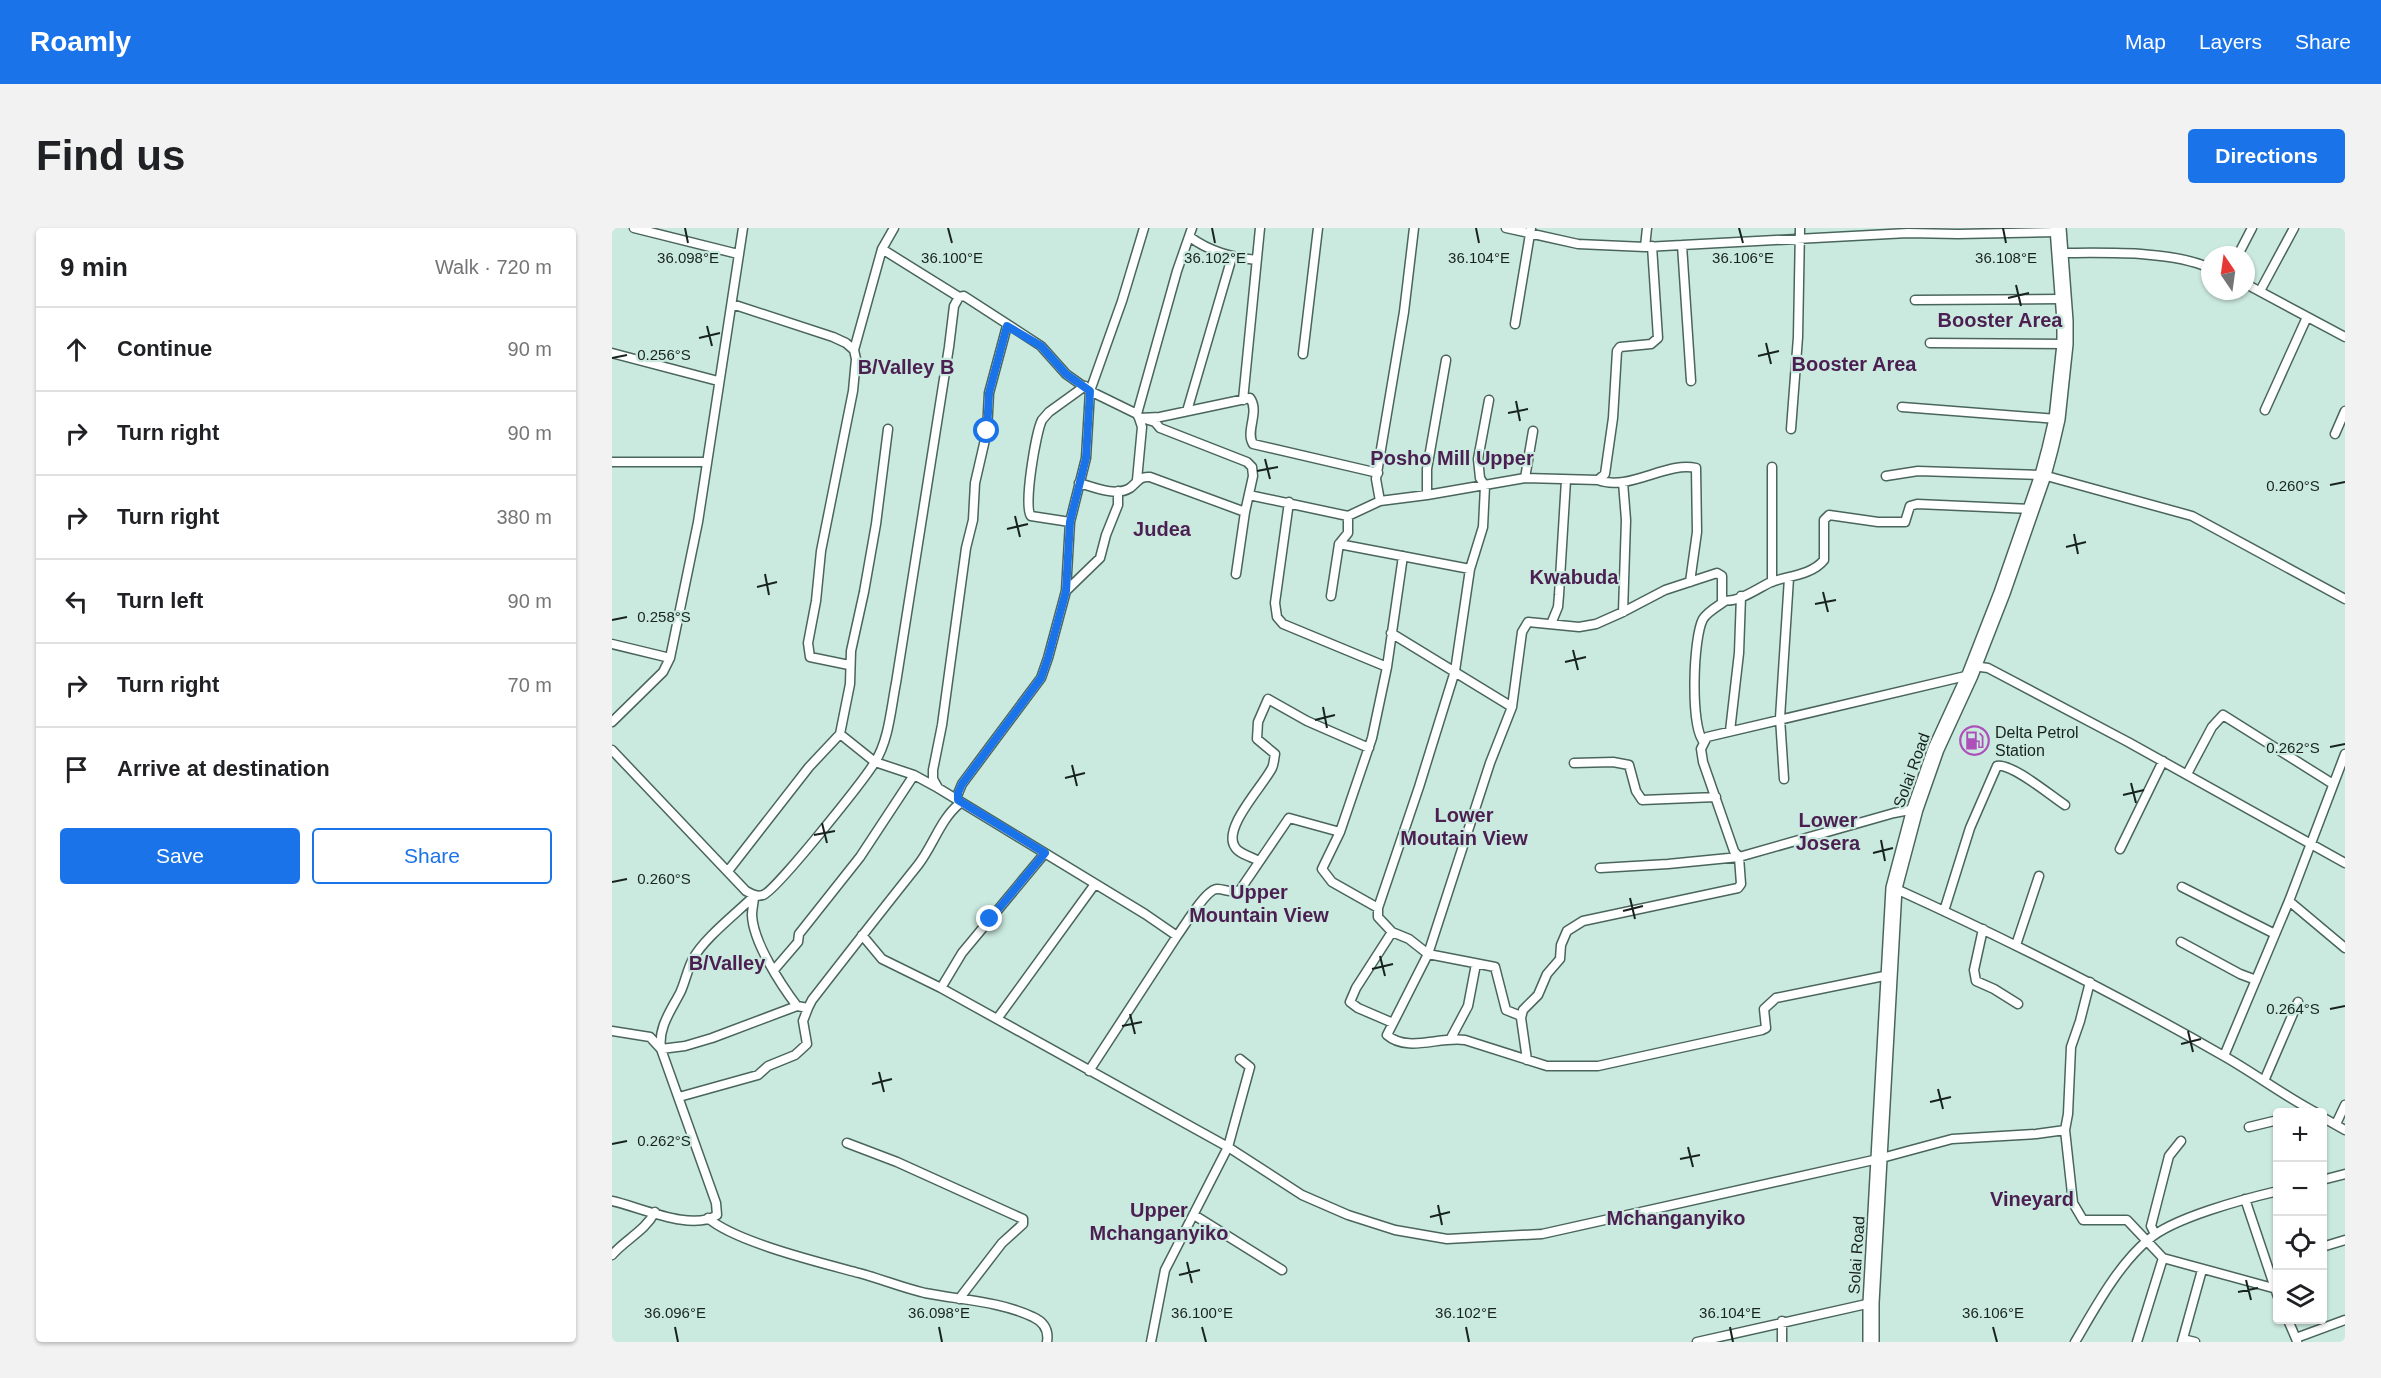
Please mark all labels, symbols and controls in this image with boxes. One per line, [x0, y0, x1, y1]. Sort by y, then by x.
text: Roamly [30, 26, 131, 57]
text: Map [2125, 30, 2166, 53]
text: Layers [2199, 30, 2262, 53]
text: Share [2295, 30, 2351, 53]
button: Directions [2188, 129, 2345, 183]
text: Find us [36, 132, 185, 179]
north arrow [2201, 246, 2255, 300]
text: 36.098°E [657, 249, 719, 266]
text: 36.100°E [921, 249, 983, 266]
text: 36.102°E [1184, 249, 1246, 266]
text: 36.104°E [1448, 249, 1510, 266]
text: 36.106°E [1712, 249, 1774, 266]
text: 36.108°E [1975, 249, 2037, 266]
text: 9 min [60, 252, 128, 282]
text: Walk · 720 m [435, 256, 552, 278]
district label: Booster Area [1938, 309, 2063, 331]
icon: ahead [60, 333, 93, 366]
text: Continue [117, 336, 212, 361]
text: 90 m [508, 338, 552, 360]
text: 0.256°S [637, 346, 691, 363]
district label: Booster Area [1792, 353, 1917, 375]
district label: B/Valley B [858, 356, 954, 378]
icon: right [60, 417, 93, 450]
route start [973, 417, 999, 443]
text: Turn right [117, 420, 219, 445]
text: 90 m [508, 422, 552, 444]
district label: Posho Mill Upper [1370, 447, 1534, 469]
text: 0.260°S [2266, 477, 2320, 494]
icon: right [60, 501, 93, 534]
text: Turn right [117, 504, 219, 529]
text: 380 m [496, 506, 552, 528]
district label: Judea [1133, 518, 1192, 540]
district label: Kwabuda [1530, 566, 1619, 588]
icon: left [60, 585, 93, 618]
text: Turn left [117, 588, 203, 613]
text: 90 m [508, 590, 552, 612]
text: 0.258°S [637, 608, 691, 625]
icon: right [60, 669, 93, 702]
text: Turn right [117, 672, 219, 697]
text: 70 m [508, 674, 552, 696]
place label: Delta Petrol Station [1995, 724, 2079, 759]
fuel station icon: Delta Petrol Station [1958, 725, 1990, 757]
street label: Solai Road [1890, 730, 1933, 810]
text: 0.262°S [2266, 739, 2320, 756]
icon: arrive [60, 753, 93, 786]
text: Arrive at destination [117, 756, 330, 781]
district label: Lower Moutain View [1400, 804, 1528, 849]
district label: Lower Josera [1796, 809, 1861, 854]
button: Save [60, 828, 300, 884]
button: Share [312, 828, 552, 884]
text: 0.260°S [637, 870, 691, 887]
district label: Upper Mountain View [1189, 881, 1329, 926]
route end [976, 905, 1002, 931]
district label: B/Valley [689, 952, 766, 974]
text: 0.264°S [2266, 1000, 2320, 1017]
map controls [2273, 1108, 2327, 1324]
button: + [2273, 1108, 2327, 1162]
text: 0.262°S [637, 1132, 691, 1149]
button: − [2273, 1162, 2327, 1216]
district label: Vineyard [1990, 1188, 2074, 1210]
district label: Upper Mchanganyiko [1090, 1199, 1228, 1244]
district label: Mchanganyiko [1607, 1207, 1745, 1229]
street label: Solai Road [1845, 1215, 1868, 1295]
button: locate [2273, 1216, 2327, 1270]
button: layers [2273, 1270, 2327, 1324]
text: 36.096°E [644, 1304, 706, 1321]
text: 36.098°E [908, 1304, 970, 1321]
text: 36.100°E [1171, 1304, 1233, 1321]
text: 36.102°E [1435, 1304, 1497, 1321]
text: 36.104°E [1699, 1304, 1761, 1321]
text: 36.106°E [1962, 1304, 2024, 1321]

